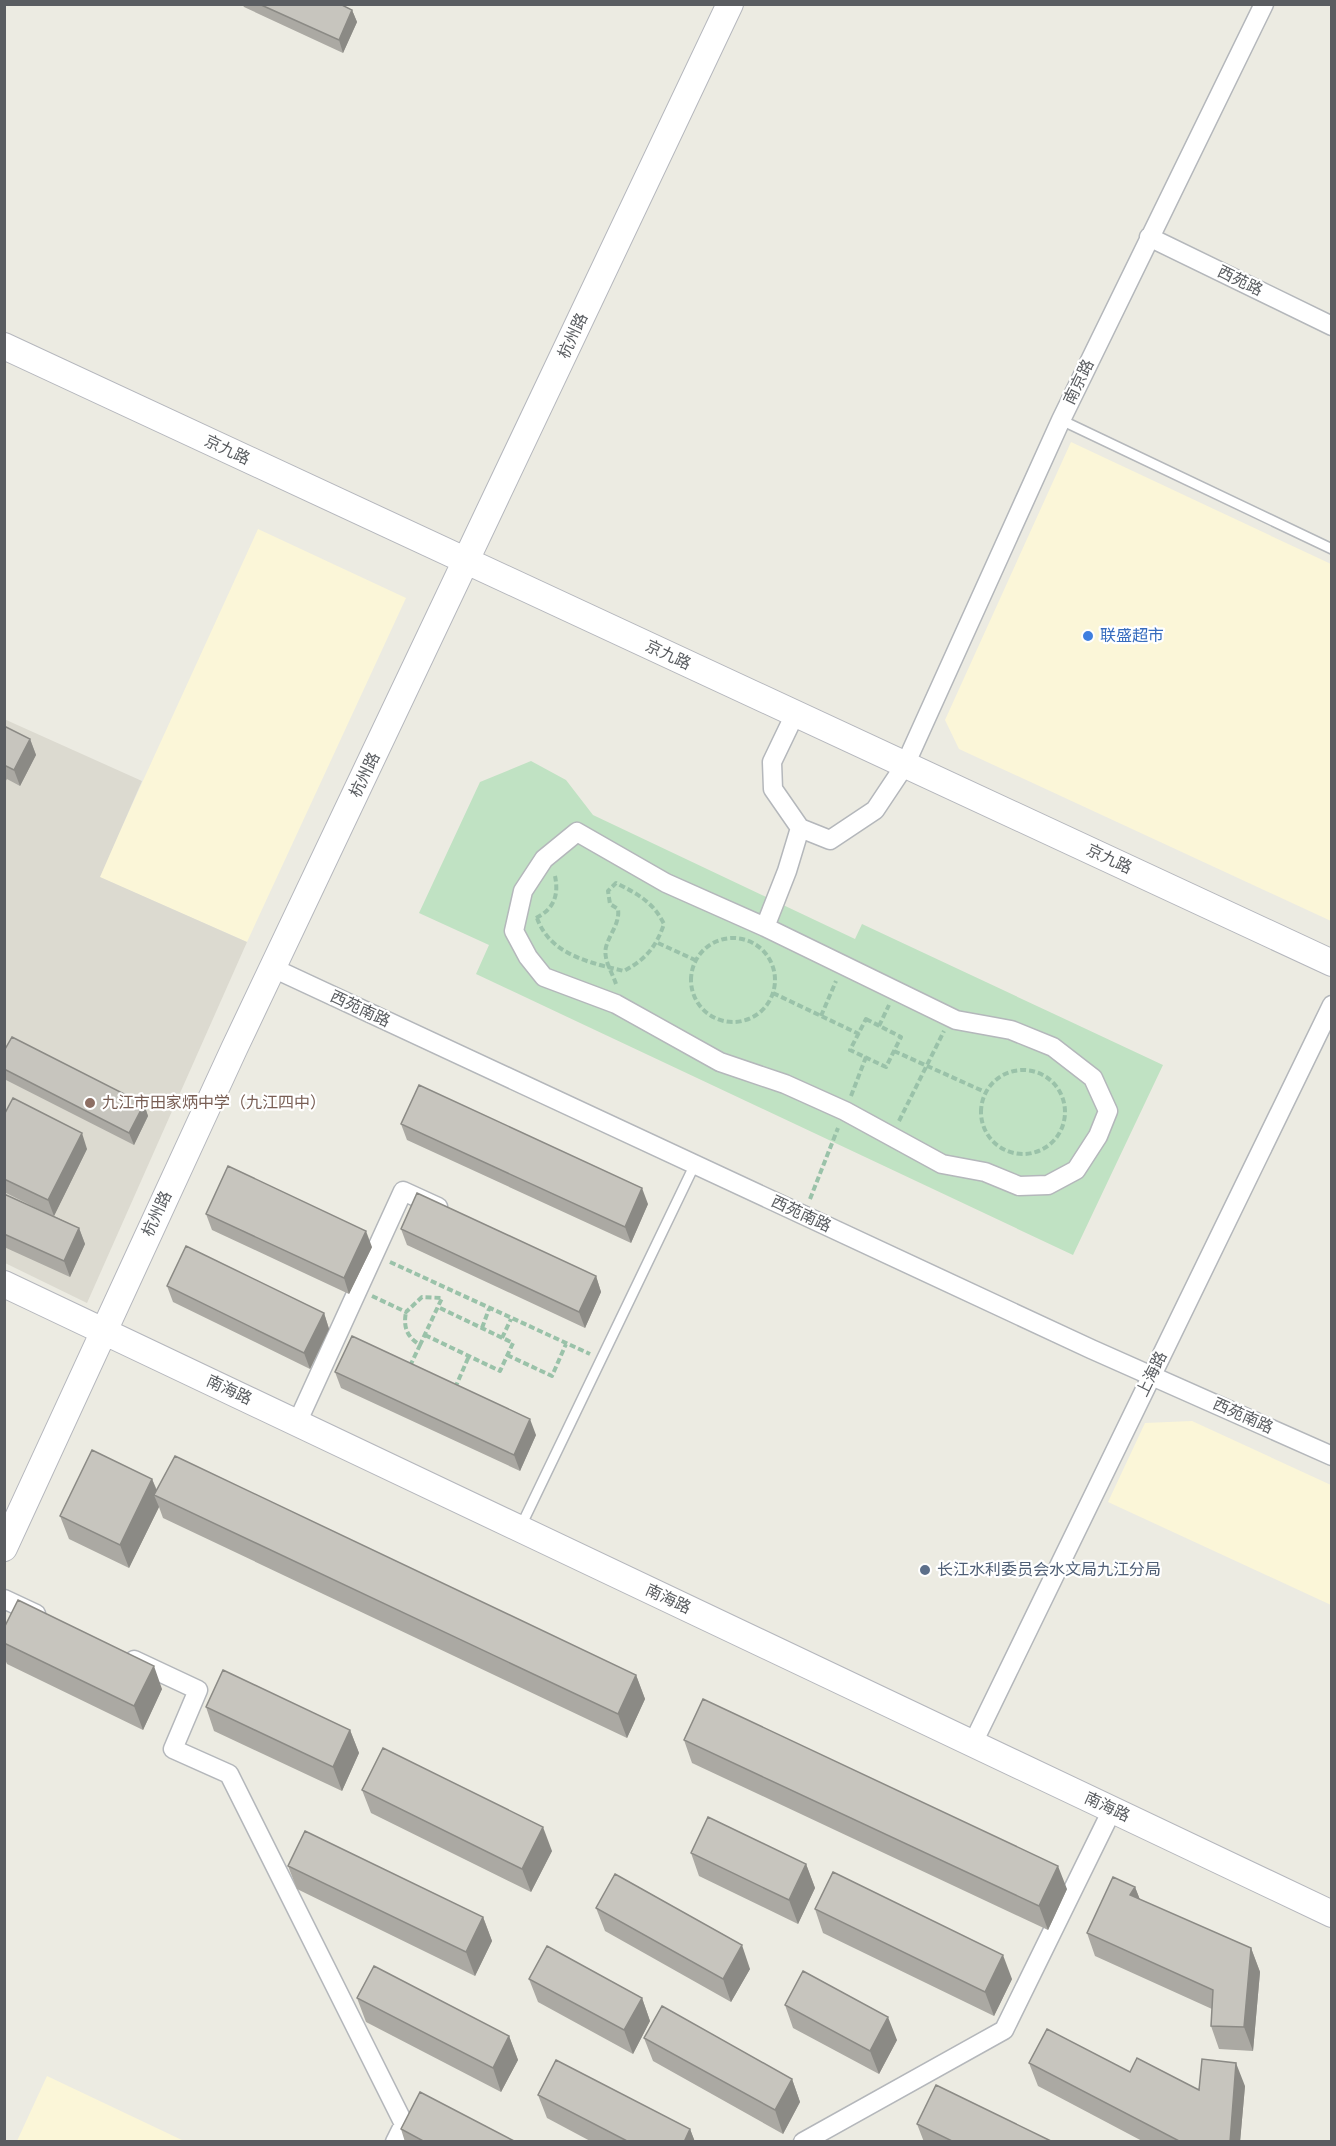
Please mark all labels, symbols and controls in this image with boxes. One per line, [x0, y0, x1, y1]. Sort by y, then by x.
street label: 西苑路 [1215, 262, 1266, 299]
street label: 杭州路 [555, 310, 590, 361]
street label: 南京路 [1060, 356, 1097, 407]
street label: 京九路 [202, 432, 253, 467]
place label: 联盛超市 [1100, 627, 1164, 644]
marker: 联盛超市 [1081, 629, 1095, 643]
street label: 京九路 [643, 637, 694, 672]
street label: 杭州路 [346, 749, 383, 800]
street label: 京九路 [1084, 841, 1135, 876]
street label: 西苑南路 [328, 987, 393, 1030]
place label: 九江市田家炳中学（九江四中） [102, 1094, 326, 1111]
marker: 九江市田家炳中学（九江四中） [83, 1096, 97, 1110]
street label: 杭州路 [139, 1188, 174, 1239]
street label: 西苑南路 [769, 1192, 834, 1235]
street label: 上海路 [1133, 1348, 1170, 1399]
street label: 南海路 [204, 1372, 255, 1407]
street label: 西苑南路 [1211, 1395, 1276, 1436]
place label: 长江水利委员会水文局九江分局 [937, 1561, 1161, 1578]
marker: 长江水利委员会水文局九江分局 [918, 1563, 932, 1577]
street label: 南海路 [643, 1581, 694, 1616]
street label: 南海路 [1082, 1789, 1133, 1824]

